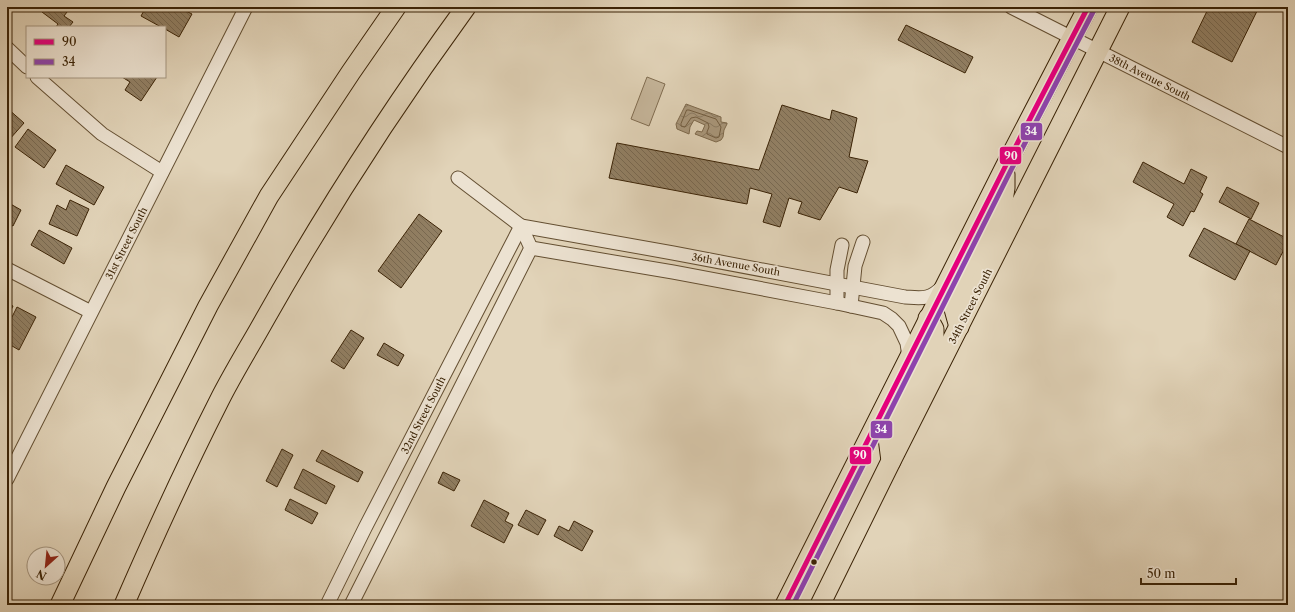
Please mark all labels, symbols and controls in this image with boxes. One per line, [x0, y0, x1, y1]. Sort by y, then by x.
legend [26, 26, 166, 78]
text: 90 [62, 34, 77, 49]
street label: 38th Avenue South [1107, 51, 1193, 104]
text: 34 [62, 54, 76, 69]
line badge: 34 [1020, 122, 1043, 141]
text: 34 [1025, 124, 1038, 138]
line badge: 90 [999, 146, 1022, 165]
text: 90 [1004, 149, 1018, 163]
street label: 31st Street South [103, 204, 151, 282]
street label: 36th Avenue South [691, 250, 782, 279]
street label: 34th Street South [946, 266, 995, 346]
street label: 32nd Street South [398, 374, 449, 456]
line badge: 34 [870, 420, 893, 439]
text: 34 [875, 422, 888, 436]
line badge: 90 [849, 446, 872, 465]
text: 90 [853, 448, 867, 462]
north arrow [26, 546, 66, 586]
unlabelled marker [809, 557, 819, 567]
scale bar [1141, 560, 1236, 586]
text: N [34, 566, 49, 583]
text: 50 m [1147, 566, 1176, 581]

